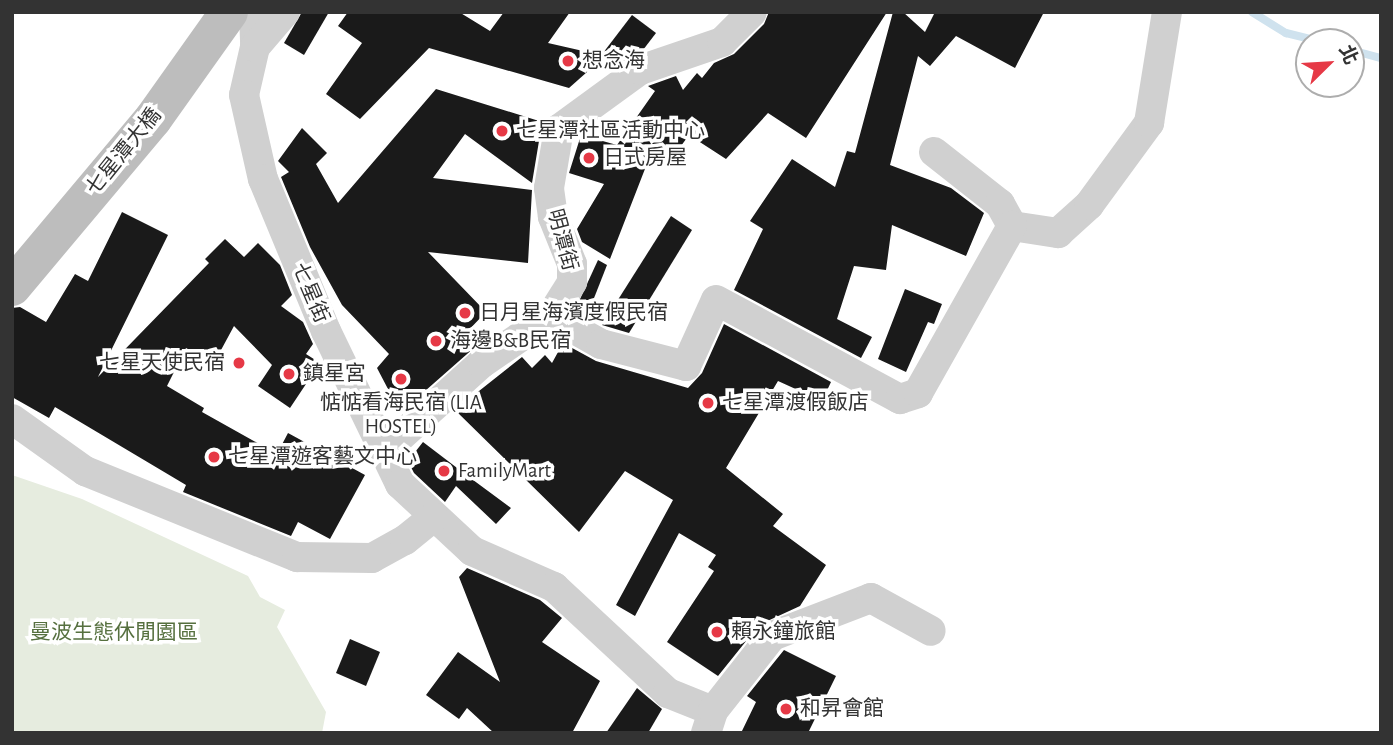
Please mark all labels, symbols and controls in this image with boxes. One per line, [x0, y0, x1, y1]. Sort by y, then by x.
north arrow [1295, 28, 1365, 98]
text: 北 [1335, 43, 1360, 68]
place label: 想念海 [582, 48, 645, 74]
marker: 想念海 [560, 53, 576, 69]
street label: 七星潭大橋 [81, 103, 167, 201]
place label: 七星潭社區活動中心 [516, 118, 705, 144]
marker: 七星潭社區活動中心 [494, 123, 510, 139]
place label: 日式房屋 [603, 145, 687, 171]
marker: 日式房屋 [581, 150, 597, 166]
street label: 明潭街 [542, 206, 582, 274]
street label: 七星街 [286, 259, 334, 327]
place label: 日月星海濱度假民宿 [479, 300, 668, 326]
marker: 日月星海濱度假民宿 [457, 305, 473, 321]
place label: 海邊B&B民宿 [450, 328, 571, 354]
marker: 海邊B&B民宿 [428, 333, 444, 349]
place label: 七星天使民宿 [99, 350, 225, 376]
marker: 七星天使民宿 [231, 355, 247, 371]
place label: 鎮星宮 [303, 361, 366, 387]
marker: 鎮星宮 [281, 366, 297, 382]
marker: 惦惦看海民宿 (LIA HOSTEL) [393, 371, 409, 387]
place label: 惦惦看海民宿 (LIA HOSTEL) [320, 390, 482, 440]
place label: 七星潭渡假飯店 [722, 390, 869, 416]
marker: 七星潭渡假飯店 [700, 395, 716, 411]
place label: 七星潭遊客藝文中心 [228, 444, 417, 470]
marker: 七星潭遊客藝文中心 [206, 449, 222, 465]
place label: FamilyMart [458, 458, 551, 484]
marker: FamilyMart [436, 463, 452, 479]
place label: 賴永鐘旅館 [731, 619, 836, 645]
park label: 曼波生態休閒園區 [30, 620, 198, 646]
marker: 賴永鐘旅館 [709, 624, 725, 640]
place label: 和昇會館 [800, 696, 884, 722]
marker: 和昇會館 [778, 701, 794, 717]

